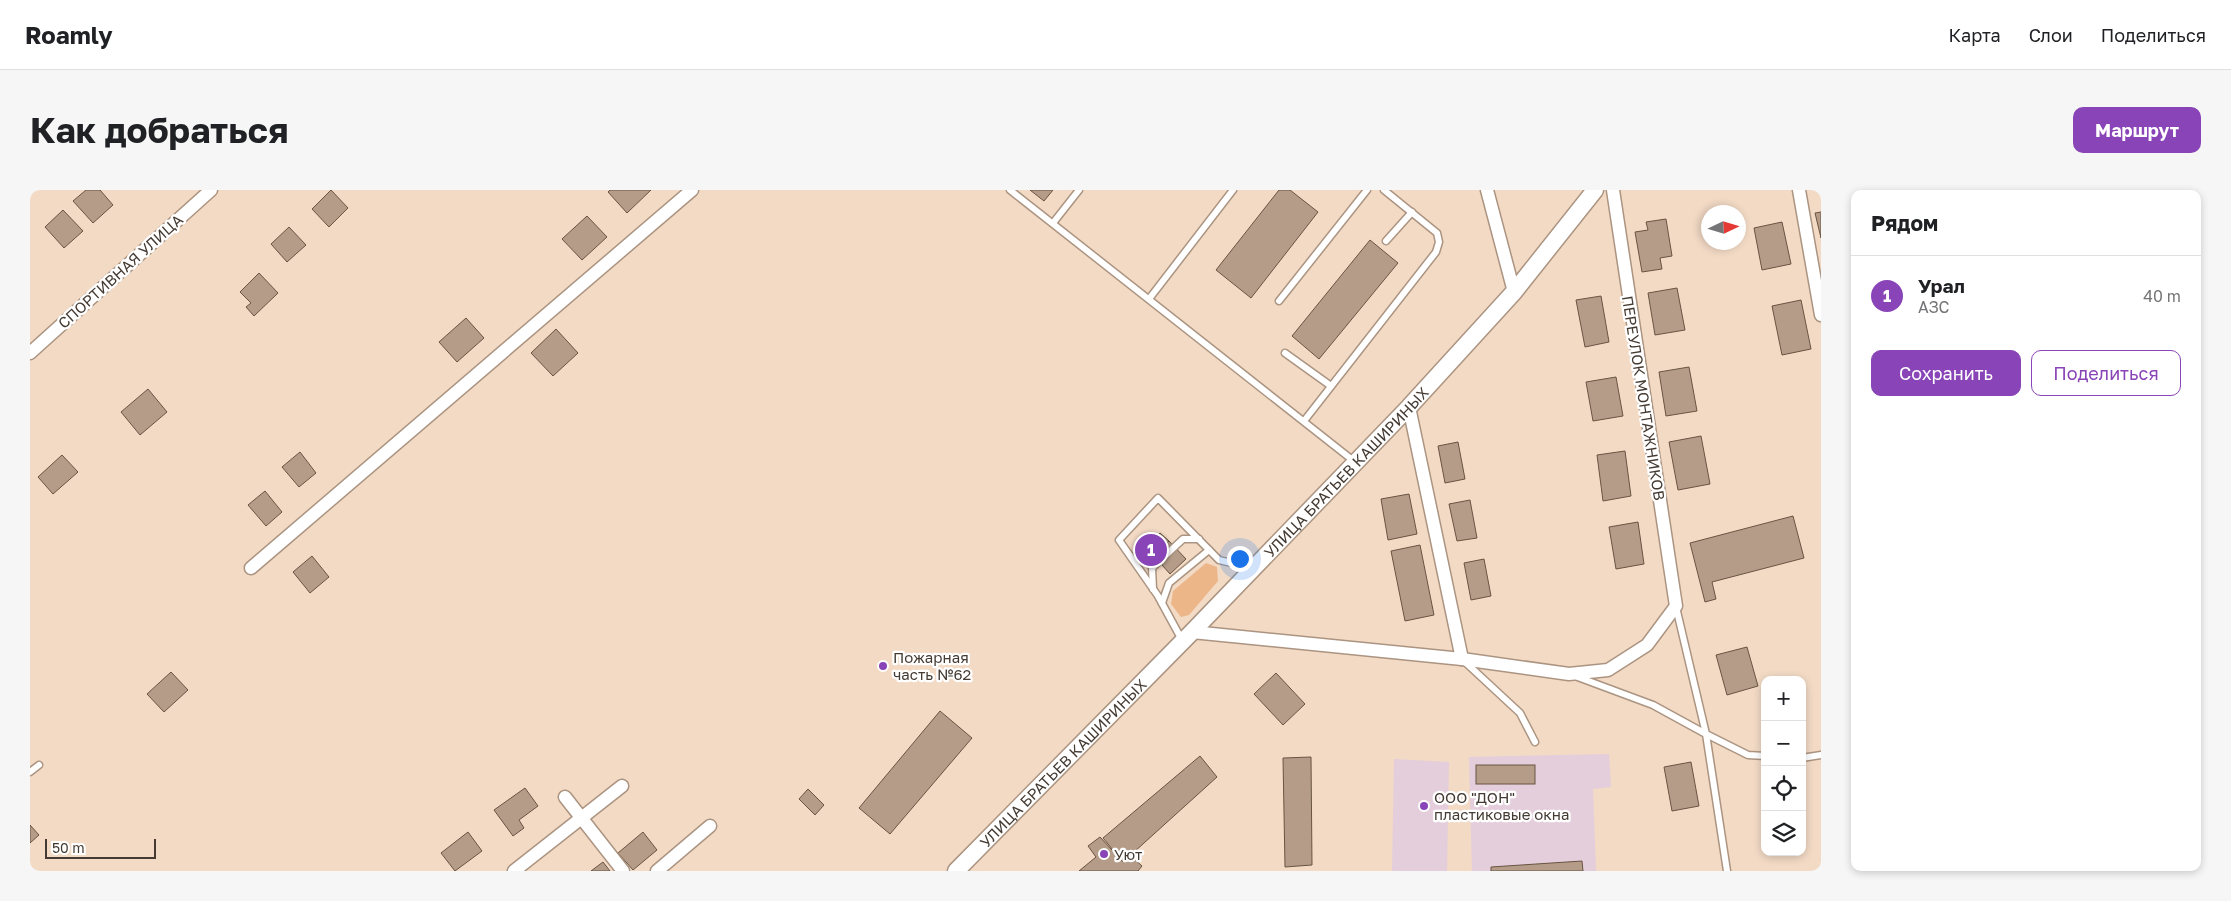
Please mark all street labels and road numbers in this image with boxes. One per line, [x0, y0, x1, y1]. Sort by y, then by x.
street label: СПОРТИВНАЯ УЛИЦА [54, 210, 186, 332]
street label: ПЕРЕУЛОК МОНТАЖНИКОВ [1619, 294, 1669, 502]
street label: УЛИЦА БРАТЬЕВ КАШИРИНЫХ [1260, 383, 1432, 561]
street label: УЛИЦА БРАТЬЕВ КАШИРИНЫХ [976, 675, 1150, 851]

